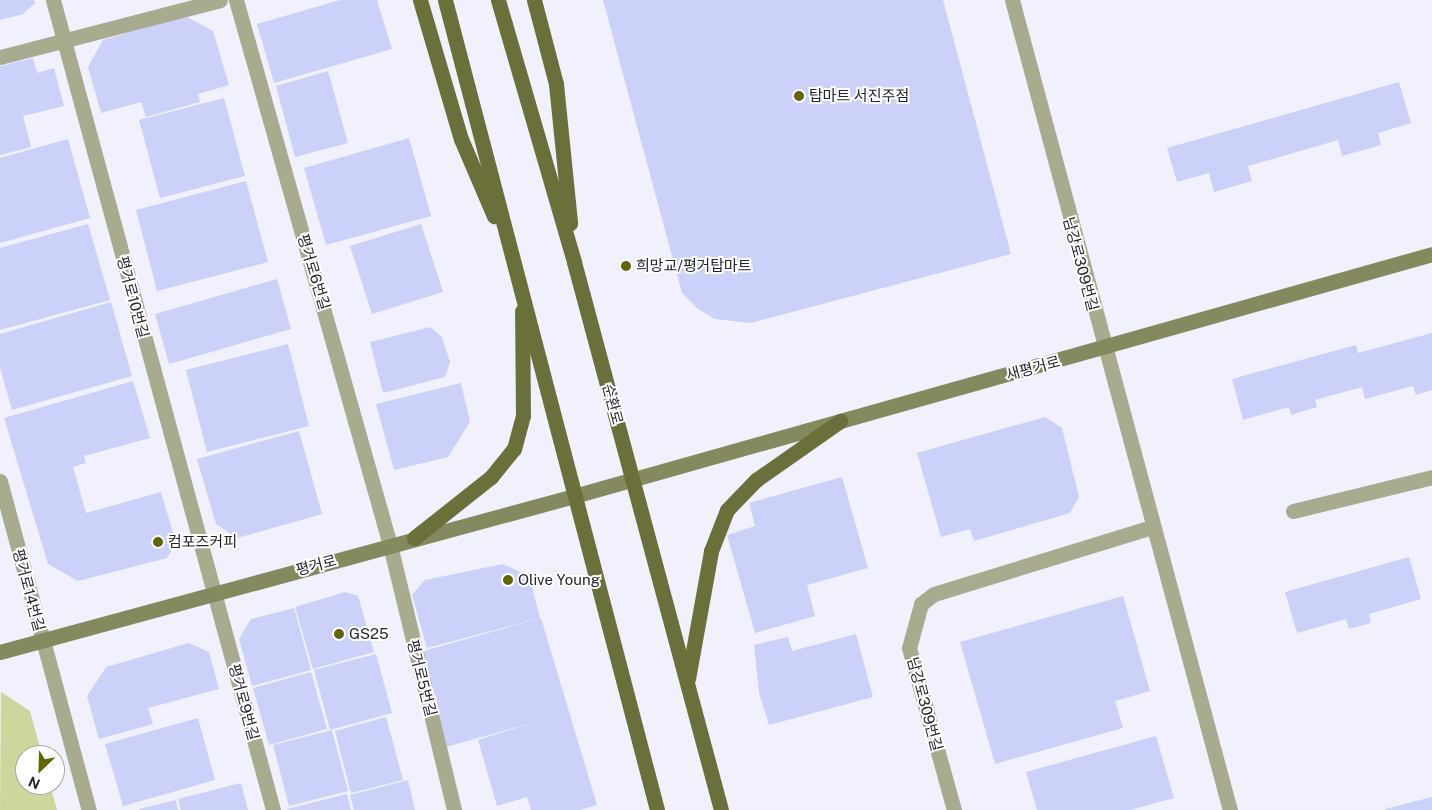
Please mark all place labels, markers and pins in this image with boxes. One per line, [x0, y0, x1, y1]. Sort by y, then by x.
place label: 탑마트 서진주점 [809, 87, 909, 105]
marker: 탑마트 서진주점 [793, 90, 805, 102]
place label: 희망교/평거탑마트 [636, 257, 752, 275]
marker: 희망교/평거탑마트 [620, 260, 632, 272]
place label: 컴포즈커피 [168, 533, 237, 551]
marker: 컴포즈커피 [152, 536, 164, 548]
place label: Olive Young [518, 571, 600, 589]
marker: Olive Young [502, 574, 514, 586]
place label: GS25 [349, 625, 389, 643]
marker: GS25 [333, 628, 345, 640]

